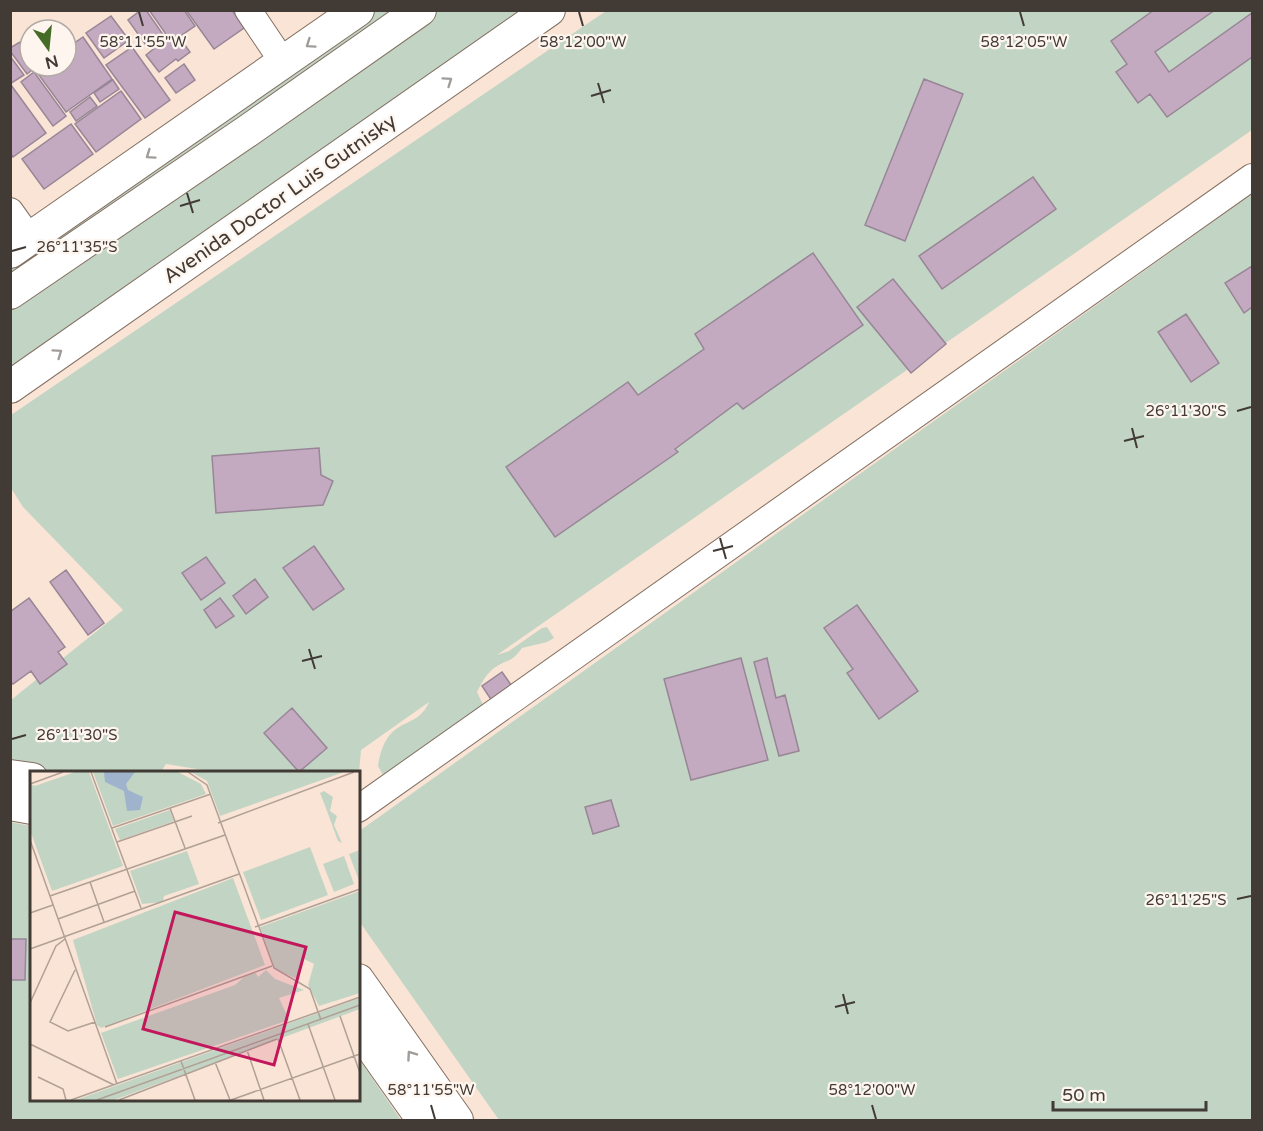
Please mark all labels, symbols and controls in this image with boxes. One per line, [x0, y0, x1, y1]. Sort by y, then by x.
north arrow [18, 18, 78, 78]
text: 58°11'55"W [100, 33, 186, 51]
text: 58°12'00"W [540, 33, 626, 51]
text: 58°12'05"W [981, 33, 1067, 51]
one-way arrow [306, 37, 317, 48]
text: N [43, 50, 60, 73]
one-way arrow [441, 77, 452, 88]
street label: Avenida Doctor Luis Gutnisky [159, 109, 401, 289]
one-way arrow [146, 148, 157, 159]
text: 26°11'35"S [37, 238, 117, 256]
one-way arrow [52, 349, 63, 360]
text: 26°11'30"S [1146, 402, 1226, 420]
text: 26°11'30"S [37, 726, 117, 744]
inset map [30, 771, 360, 1101]
text: 26°11'25"S [1146, 891, 1226, 909]
one-way arrow [407, 1051, 418, 1062]
scale bar [1053, 1074, 1206, 1112]
text: 58°11'55"W [388, 1081, 474, 1099]
text: 58°12'00"W [829, 1081, 915, 1099]
text: 50 m [1062, 1084, 1106, 1106]

